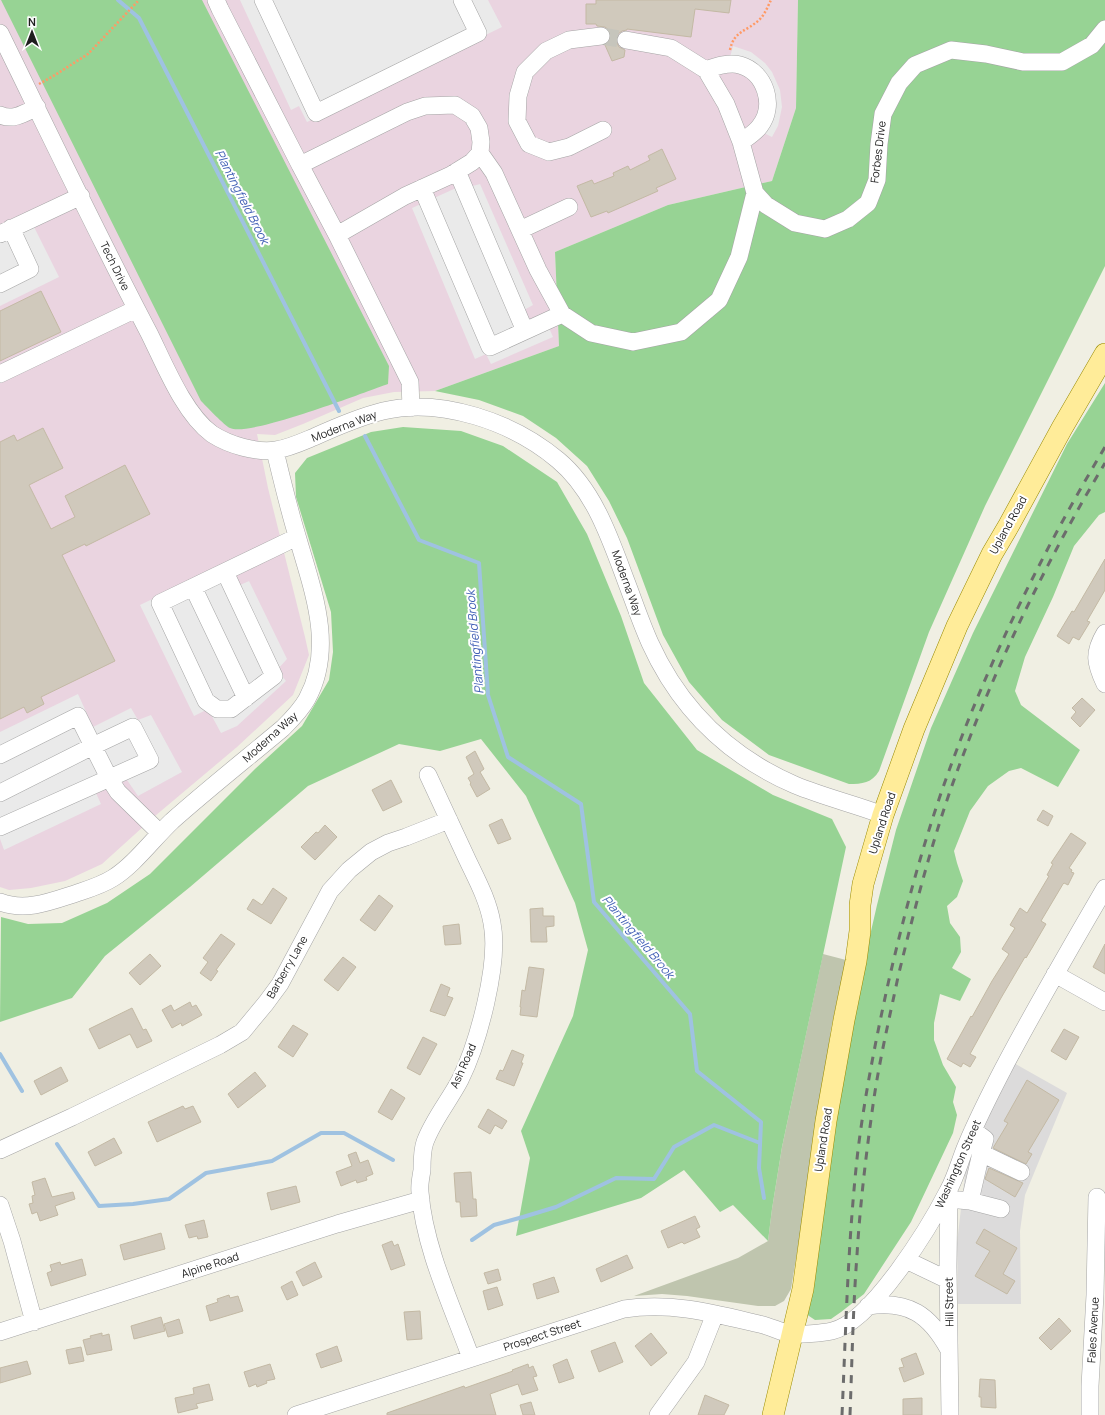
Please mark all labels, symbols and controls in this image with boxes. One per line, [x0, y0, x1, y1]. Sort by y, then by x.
north arrow [12, 12, 52, 52]
text: N [28, 14, 36, 29]
street label: Forbes Drive [866, 119, 889, 184]
water label: Plantingfield Brook [211, 147, 275, 249]
street label: Tech Drive [97, 239, 134, 293]
street label: Moderna Way [309, 406, 379, 445]
street label: Upland Road [985, 493, 1030, 556]
street label: Moderna Way [609, 548, 646, 618]
water label: Plantingfield Brook [461, 587, 488, 695]
street label: Moderna Way [239, 708, 300, 765]
street label: Upland Road [864, 790, 899, 856]
water label: Plantingfield Brook [598, 891, 680, 984]
street label: Barberry Lane [263, 932, 311, 1001]
street label: Ash Road [446, 1041, 479, 1091]
street label: Upland Road [810, 1107, 835, 1173]
street label: Washington Street [931, 1117, 984, 1211]
street label: Alpine Road [179, 1248, 241, 1281]
street label: Hill Street [941, 1277, 956, 1327]
street label: Fales Avenue [1083, 1296, 1102, 1363]
street label: Prospect Street [501, 1315, 583, 1354]

